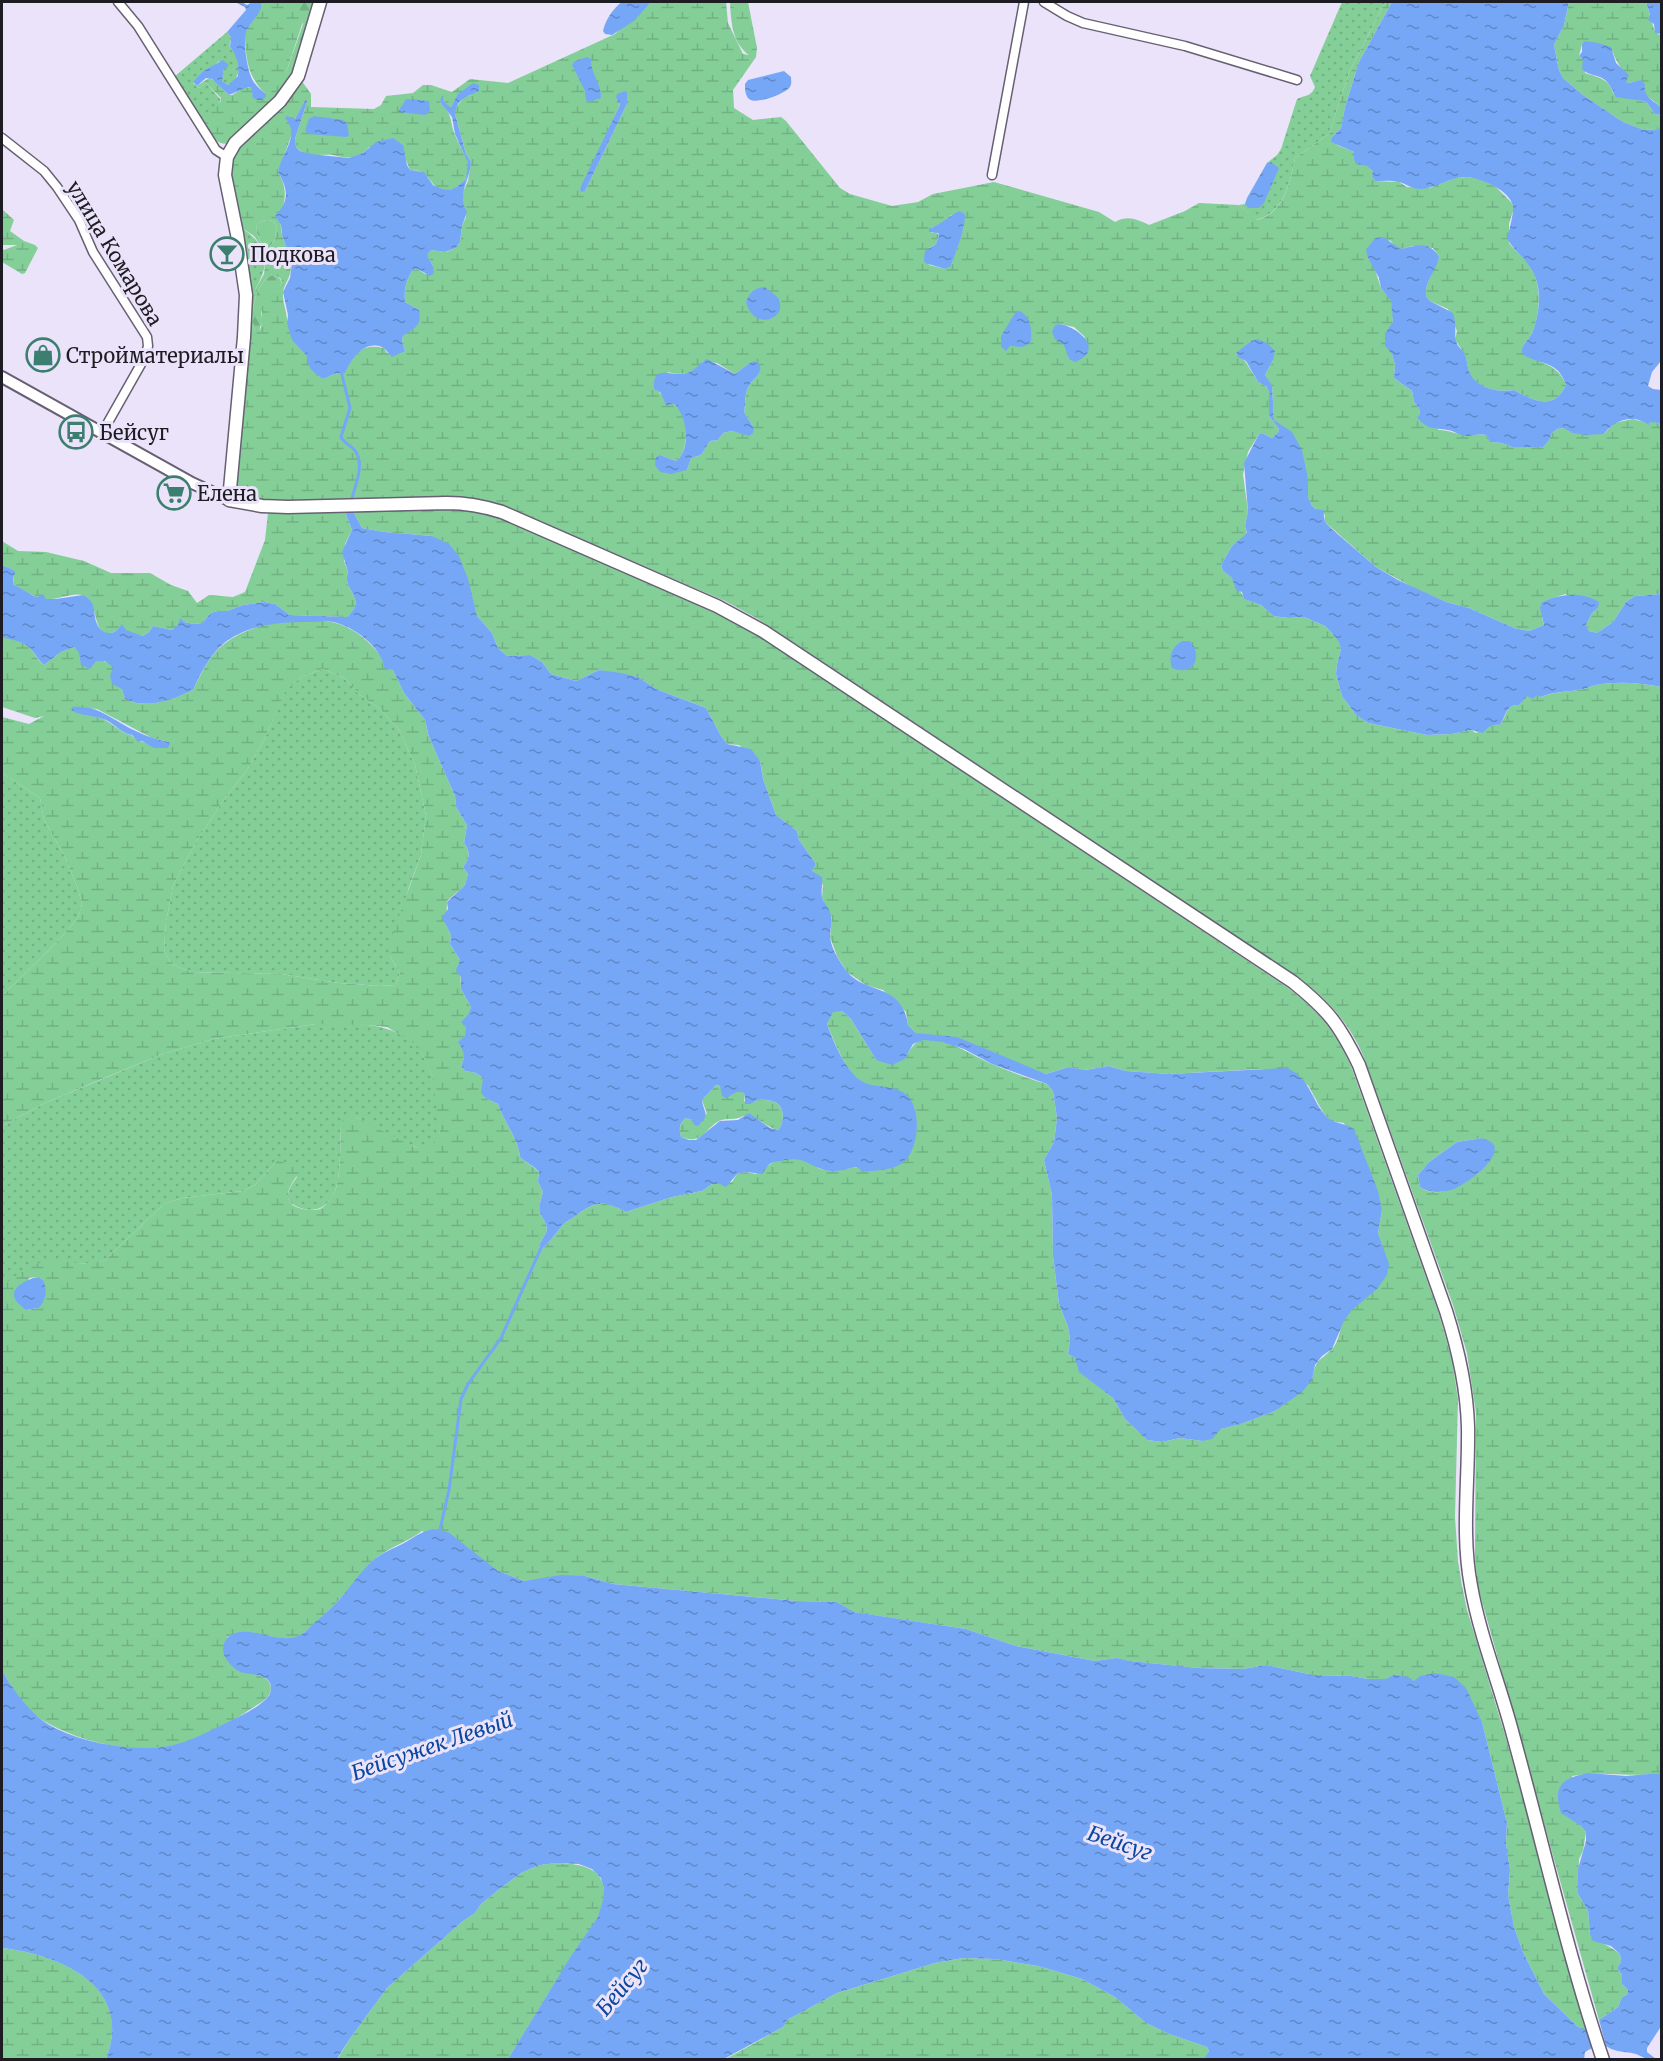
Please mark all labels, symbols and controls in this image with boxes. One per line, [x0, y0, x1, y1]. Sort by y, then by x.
street label: улица Комарова [62, 176, 168, 330]
bar icon: Подкова [209, 236, 245, 272]
place label: Подкова [250, 242, 336, 267]
shop icon: Стройматериалы [25, 337, 61, 373]
place label: Стройматериалы [66, 343, 244, 368]
bus stop icon: Бейсуг [58, 414, 94, 450]
place label: Бейсуг [99, 420, 169, 445]
supermarket icon: Елена [156, 475, 192, 511]
place label: Елена [197, 481, 257, 506]
water label: Бейсужек Левый [348, 1706, 516, 1786]
water label: Бейсуг [1084, 1819, 1156, 1867]
water label: Бейсуг [590, 1952, 654, 2021]

